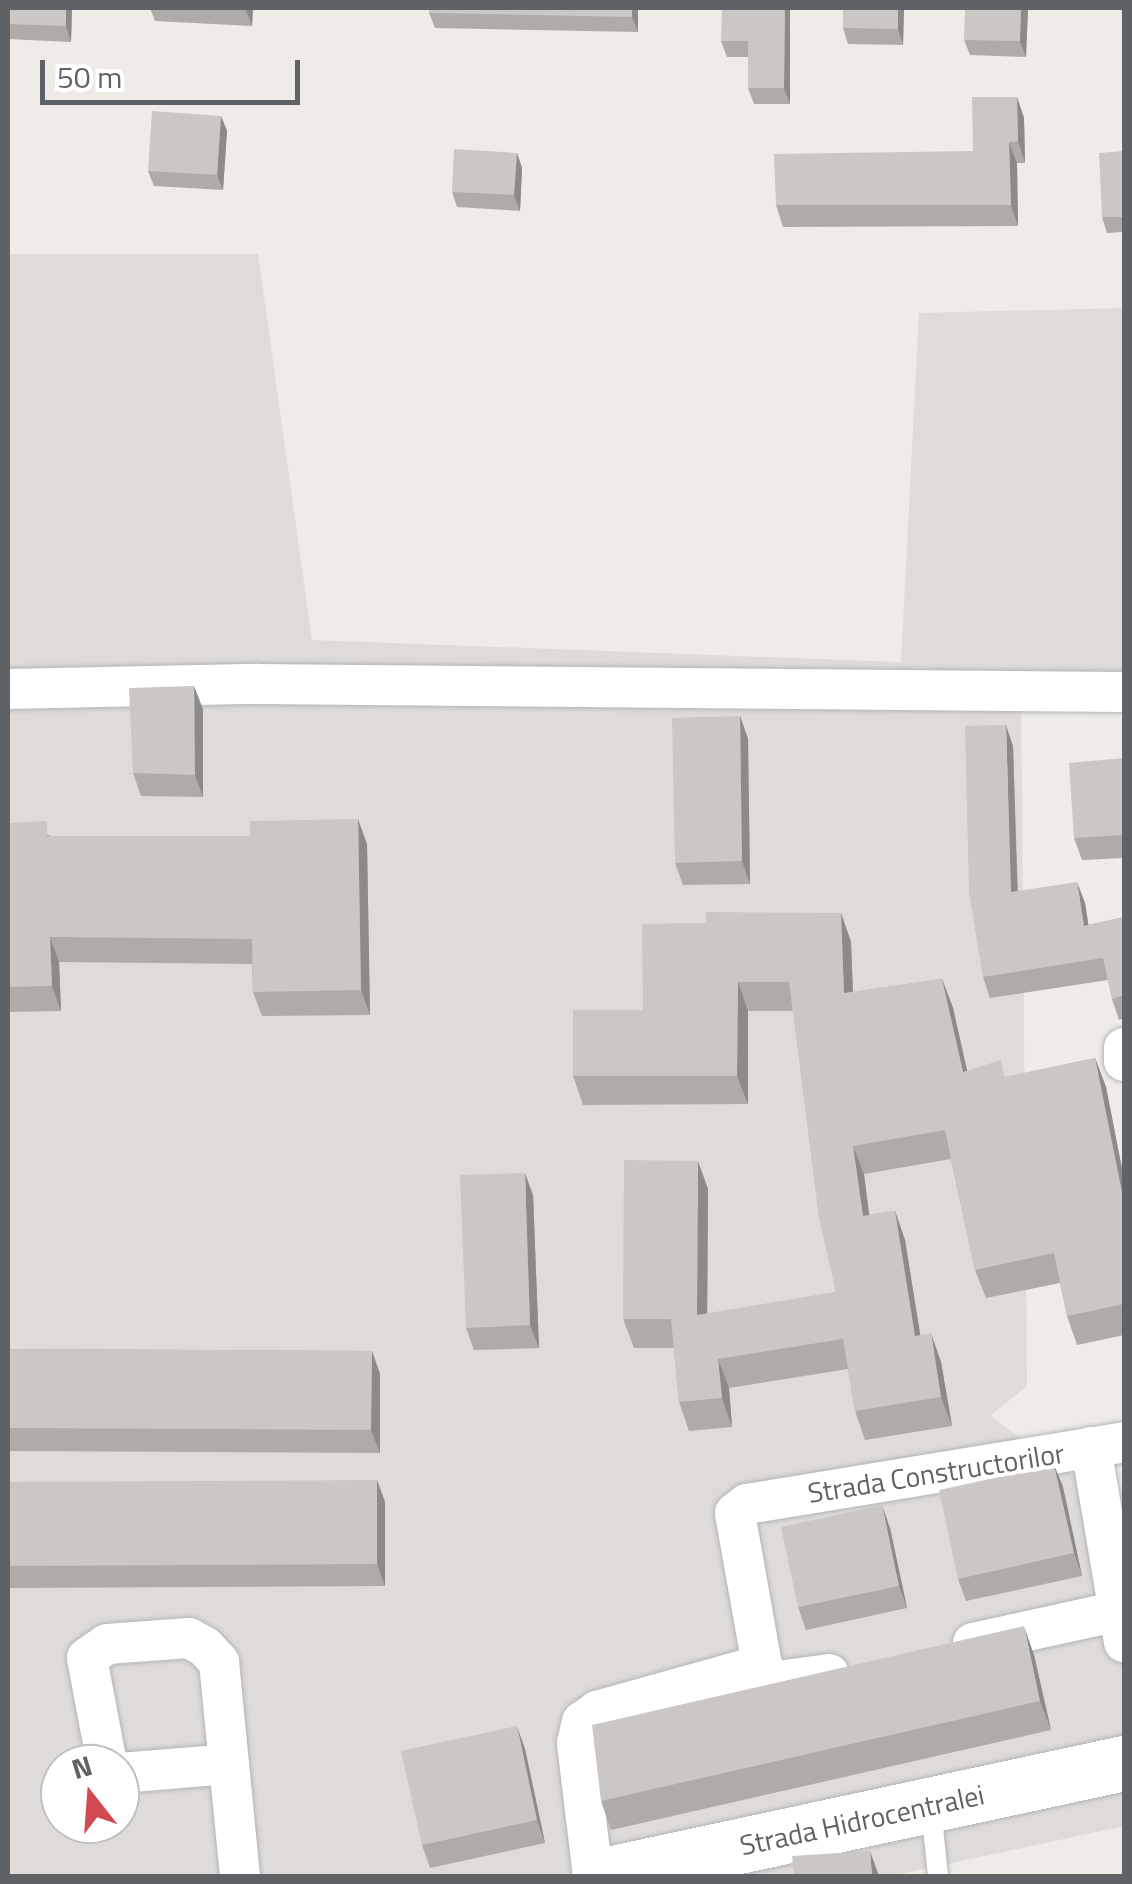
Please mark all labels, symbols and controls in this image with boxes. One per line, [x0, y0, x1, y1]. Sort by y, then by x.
scale bar [45, 40, 305, 102]
text: 50 m [57, 54, 122, 100]
street label: Strada Constructorilor [805, 1436, 1067, 1510]
text: N [66, 1743, 97, 1790]
north arrow [40, 1744, 140, 1844]
street label: Strada Hidrocentralei [737, 1778, 987, 1862]

